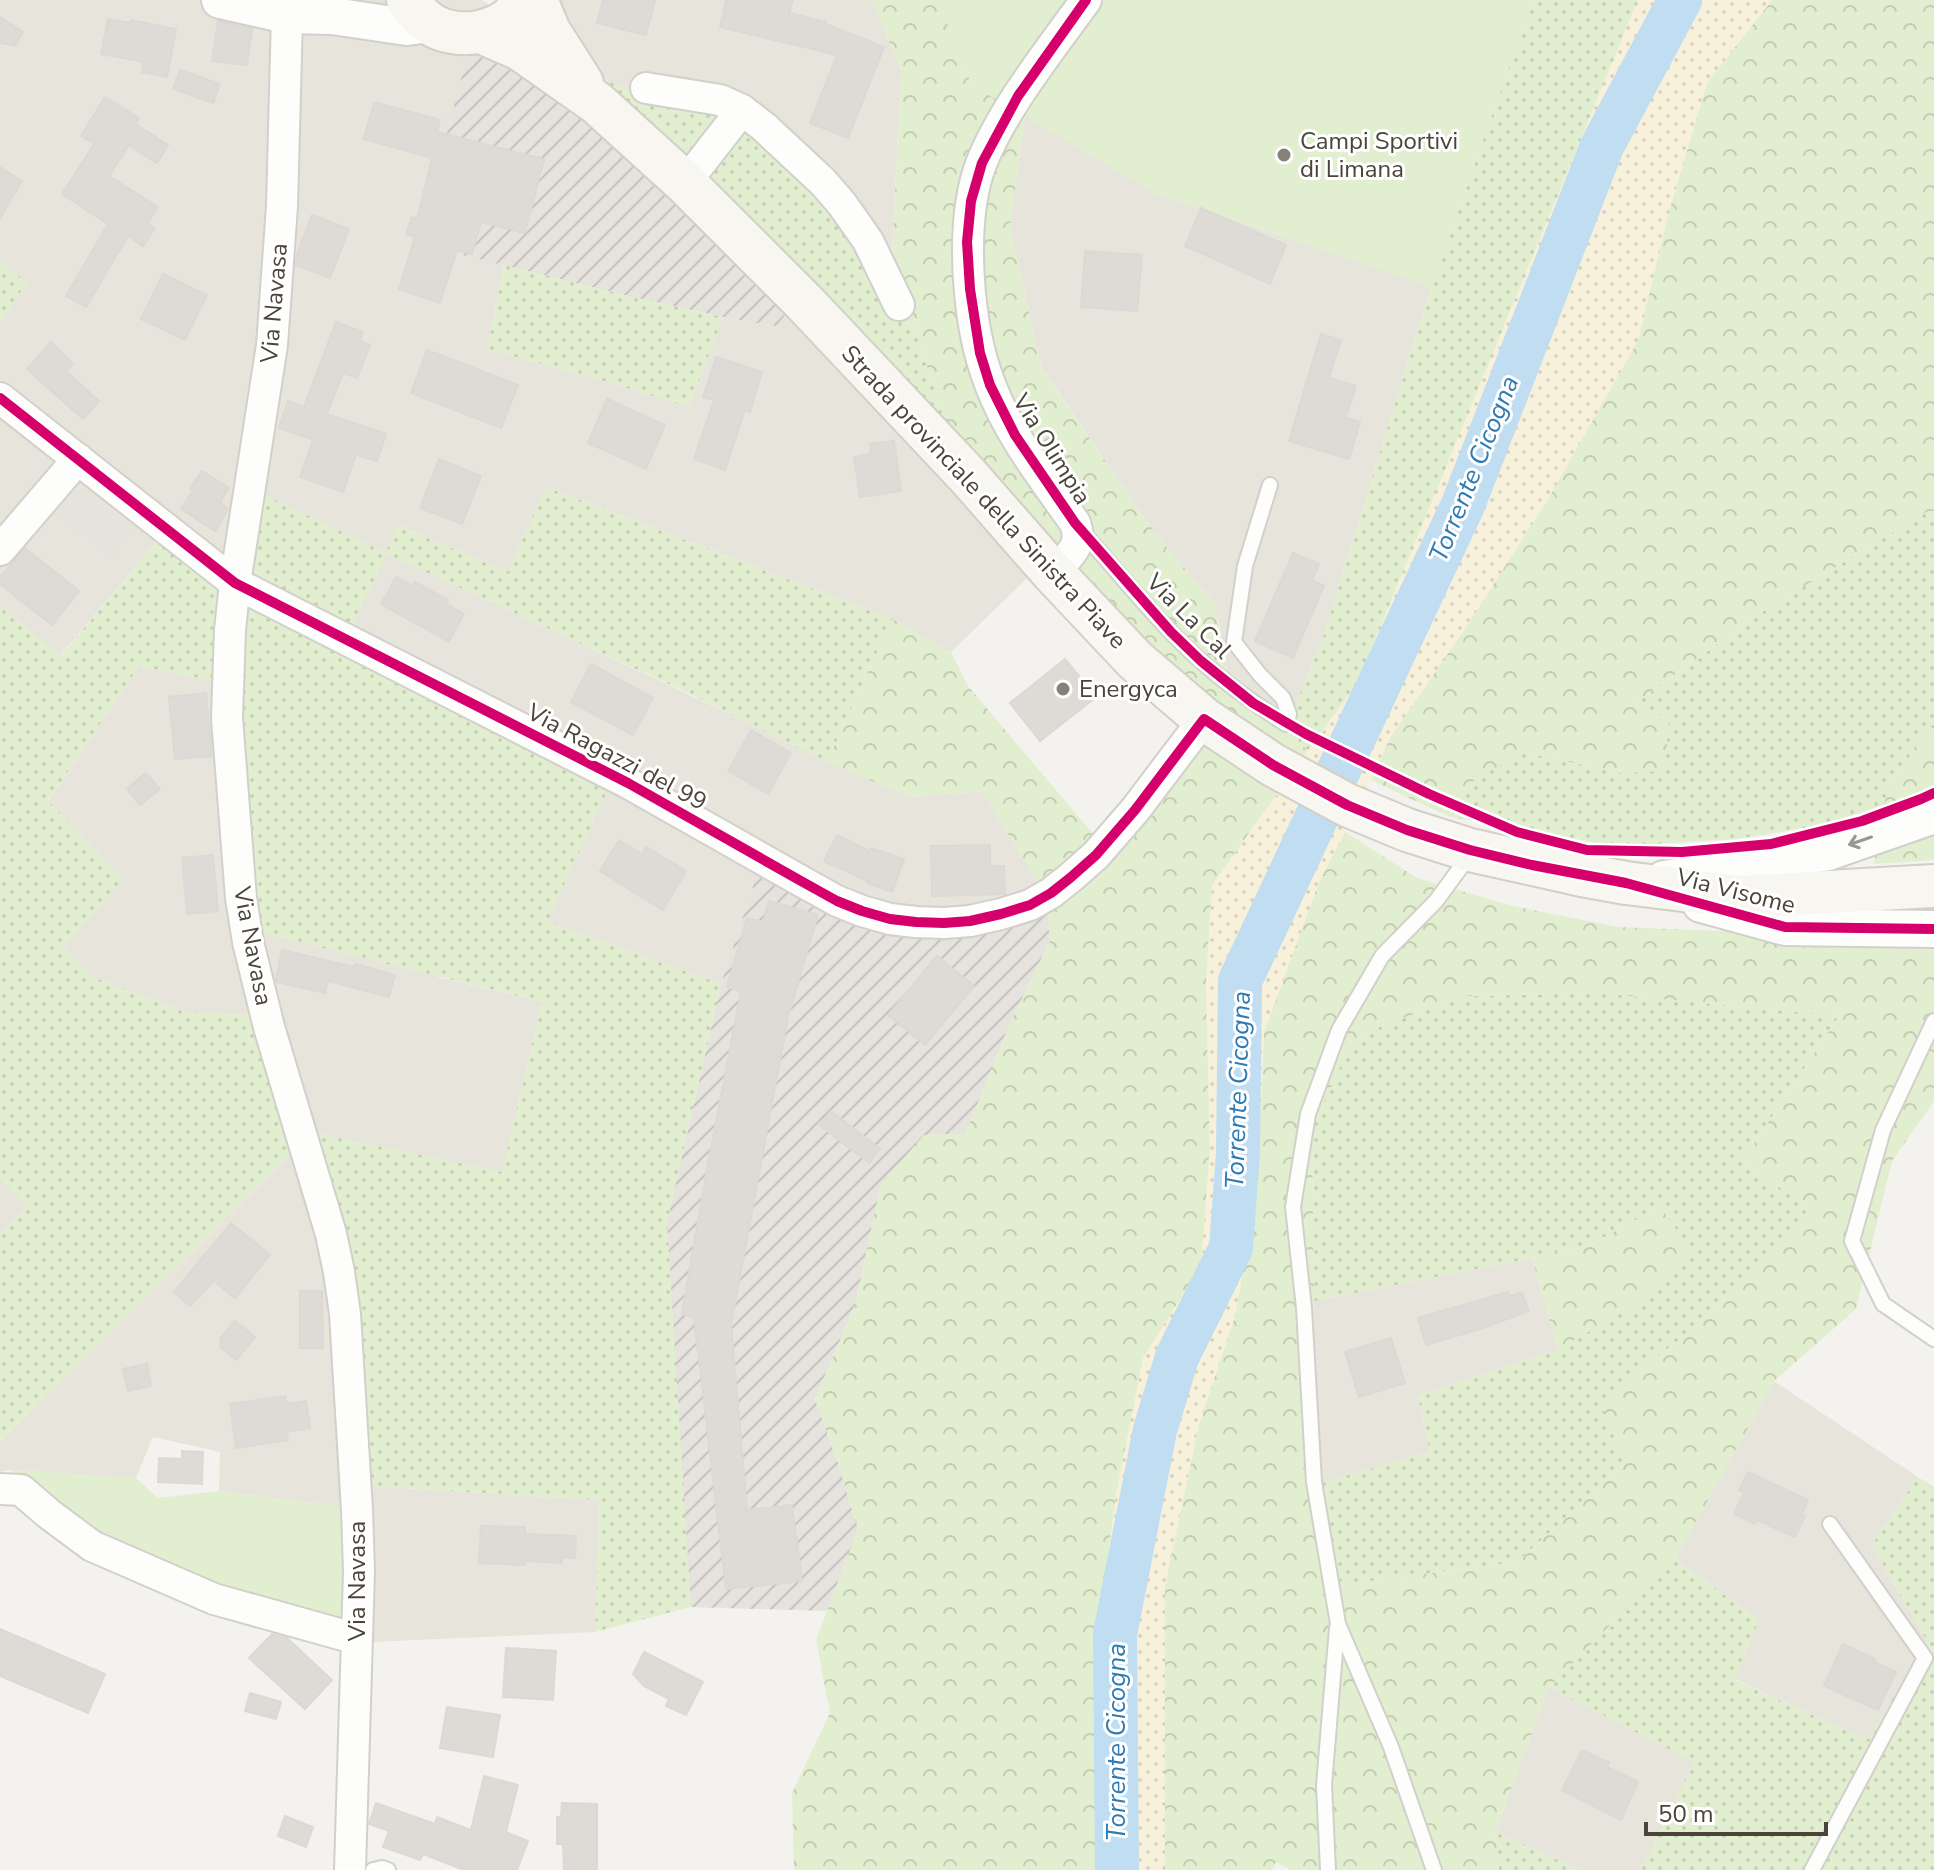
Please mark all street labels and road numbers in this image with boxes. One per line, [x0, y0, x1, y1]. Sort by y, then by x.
street label: Via Navasa [253, 242, 295, 365]
street label: Strada provinciale della Sinistra Piave [834, 338, 1134, 656]
street label: Via Olimpia [1005, 387, 1099, 510]
street label: Via La Cal [1139, 566, 1239, 666]
street label: Via Ragazzi del 99 [521, 696, 713, 818]
street label: Via Visome [1672, 861, 1799, 921]
street label: Via Navasa [226, 883, 280, 1008]
street label: Via Navasa [341, 1521, 373, 1642]

